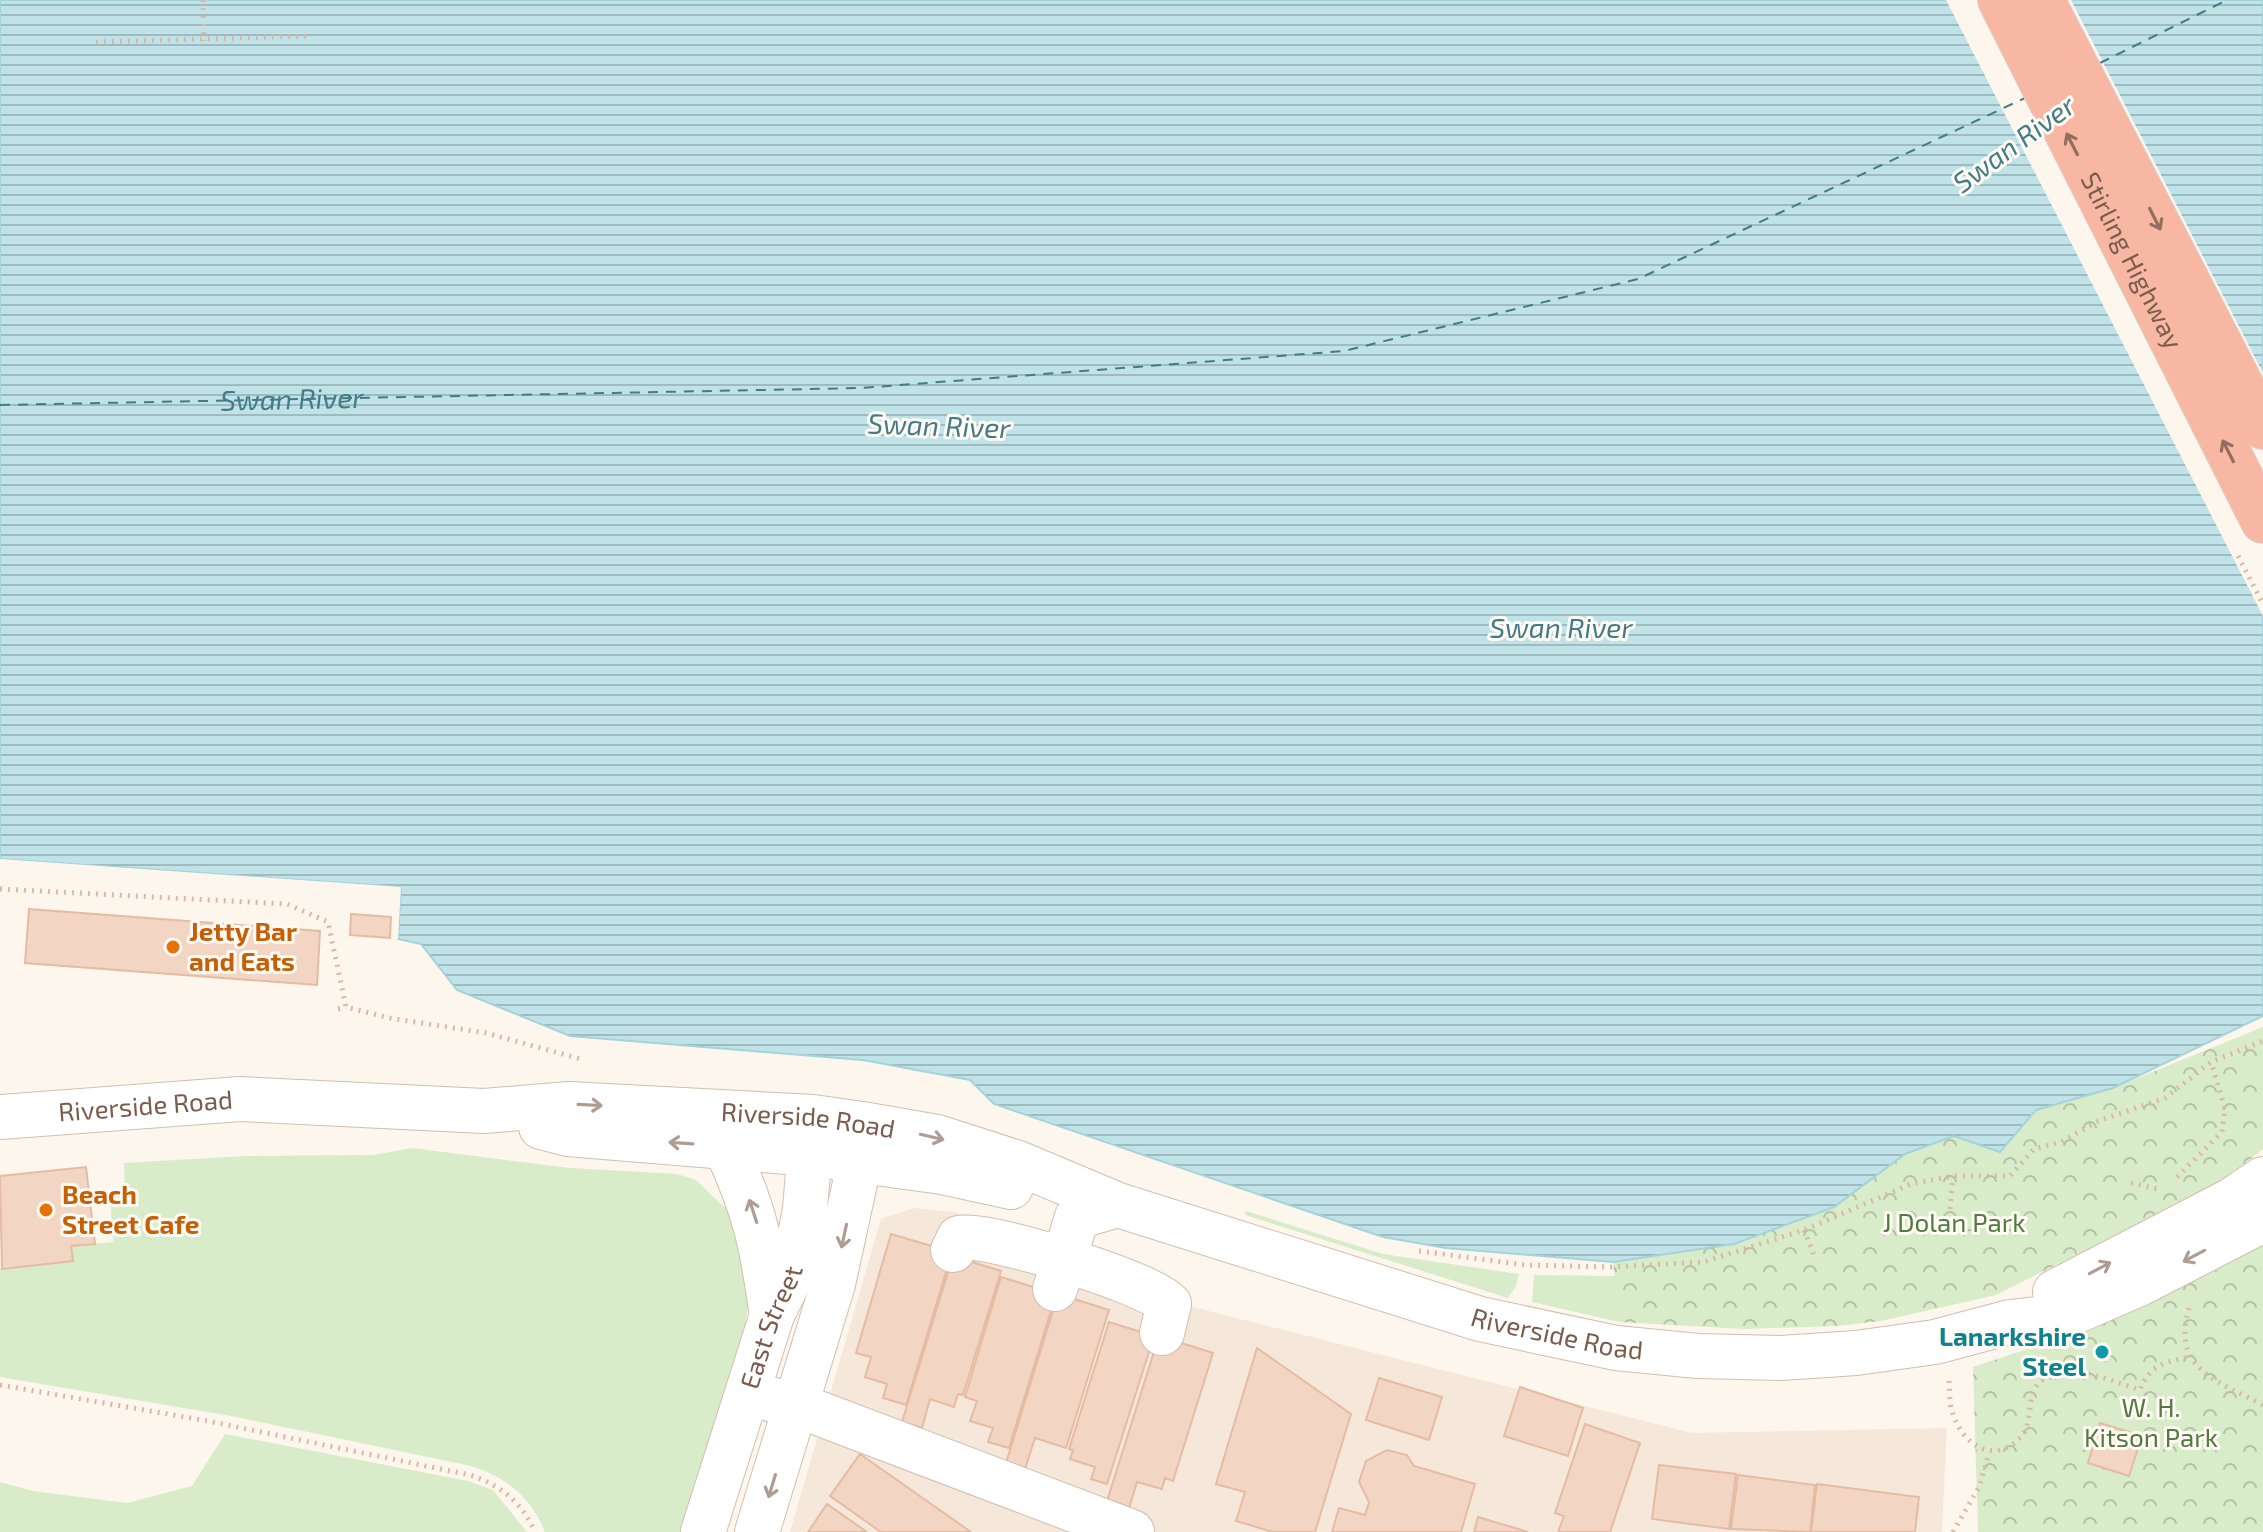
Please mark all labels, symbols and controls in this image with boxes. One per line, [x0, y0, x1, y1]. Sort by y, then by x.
water label: Swan River [1946, 87, 2082, 199]
one-way arrow [2064, 132, 2080, 156]
street label: Stirling Highway [2075, 167, 2191, 354]
one-way arrow [2148, 206, 2164, 230]
water label: Swan River [220, 380, 365, 417]
water label: Swan River [867, 406, 1012, 445]
one-way arrow [2219, 439, 2235, 463]
water label: Swan River [1489, 610, 1633, 644]
place label: Jetty Bar and Eats [189, 915, 297, 976]
marker: Jetty Bar and Eats [164, 938, 182, 956]
street label: Riverside Road [57, 1083, 234, 1127]
street label: Riverside Road [720, 1095, 898, 1143]
one-way arrow [576, 1098, 603, 1113]
one-way arrow [919, 1130, 944, 1145]
one-way arrow [668, 1135, 695, 1150]
place label: Beach Street Cafe [62, 1178, 199, 1239]
one-way arrow [745, 1198, 760, 1223]
marker: Beach Street Cafe [37, 1201, 55, 1219]
park label: J Dolan Park [1883, 1206, 2025, 1237]
one-way arrow [836, 1223, 851, 1248]
one-way arrow [2182, 1248, 2206, 1264]
one-way arrow [2088, 1259, 2112, 1275]
street label: East Street [733, 1263, 808, 1392]
street label: Riverside Road [1467, 1300, 1645, 1365]
place label: Lanarkshire Steel [1939, 1320, 2086, 1381]
marker: Lanarkshire Steel [2093, 1343, 2111, 1361]
park label: W. H. Kitson Park [2084, 1391, 2218, 1452]
one-way arrow [763, 1473, 778, 1498]

